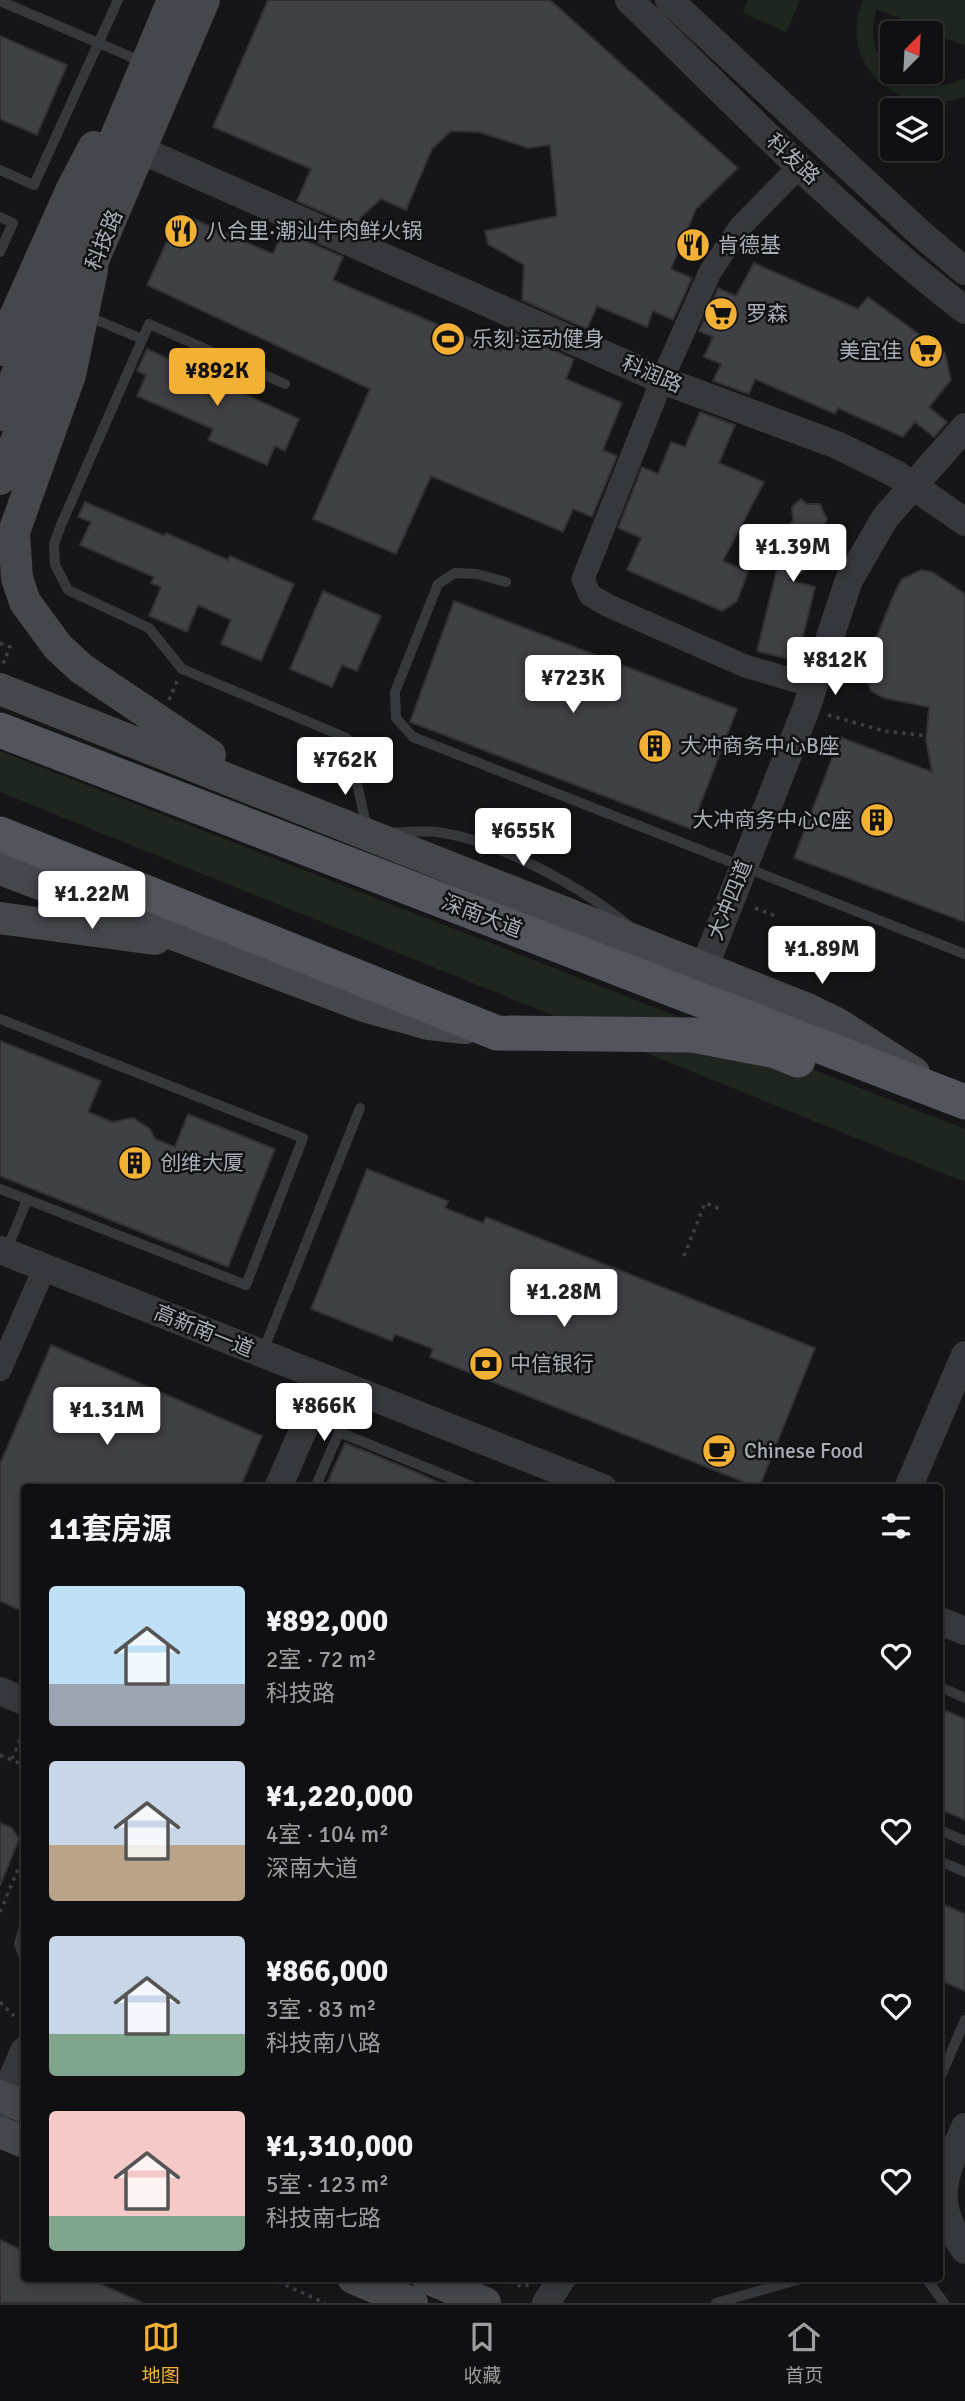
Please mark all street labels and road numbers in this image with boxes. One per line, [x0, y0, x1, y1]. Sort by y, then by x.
street label: 科发路 [761, 128, 825, 190]
street label: 科技路 [80, 206, 128, 274]
street label: 科润路 [618, 350, 686, 398]
street label: 大冲四道 [702, 856, 758, 944]
street label: 深南大道 [438, 889, 526, 943]
street label: 高新南一道 [150, 1299, 258, 1363]

